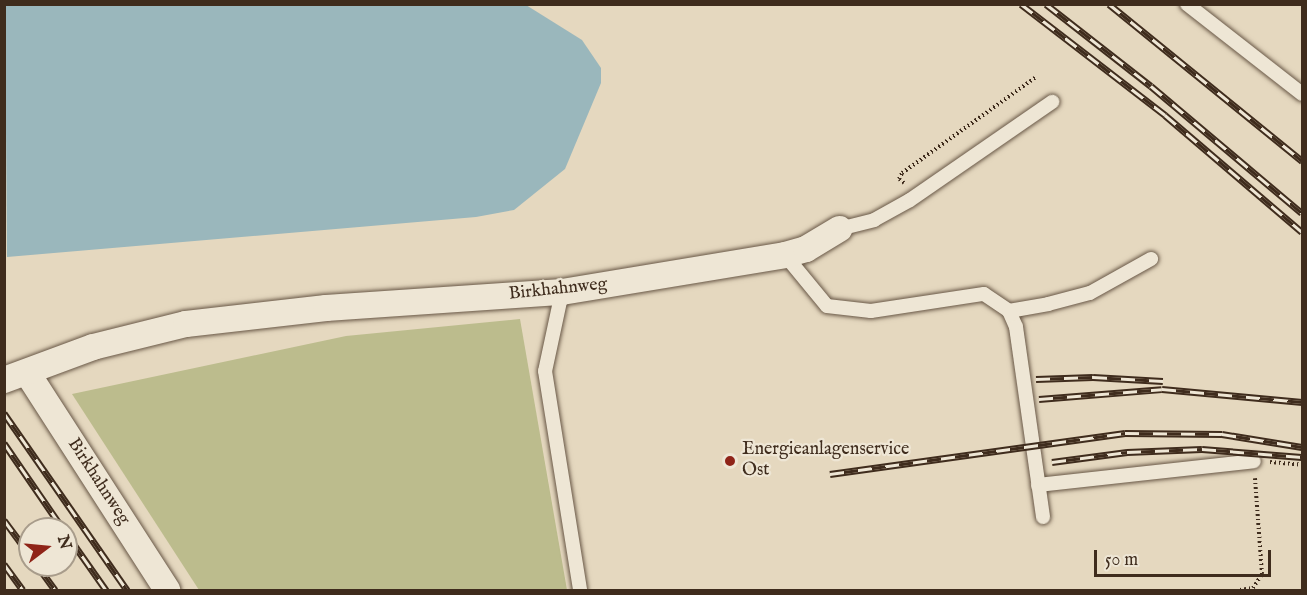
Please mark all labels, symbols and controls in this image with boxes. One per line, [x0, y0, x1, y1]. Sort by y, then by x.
street label: Birkhahnweg [508, 274, 608, 306]
street label: Birkhahnweg [62, 435, 134, 529]
place label: Energieanlagenservice Ost [742, 440, 909, 482]
marker: Energieanlagenservice Ost [723, 454, 737, 468]
north arrow [18, 517, 78, 577]
text: N [52, 533, 75, 552]
scale bar [1097, 538, 1274, 576]
text: 50 m [1105, 549, 1138, 572]

